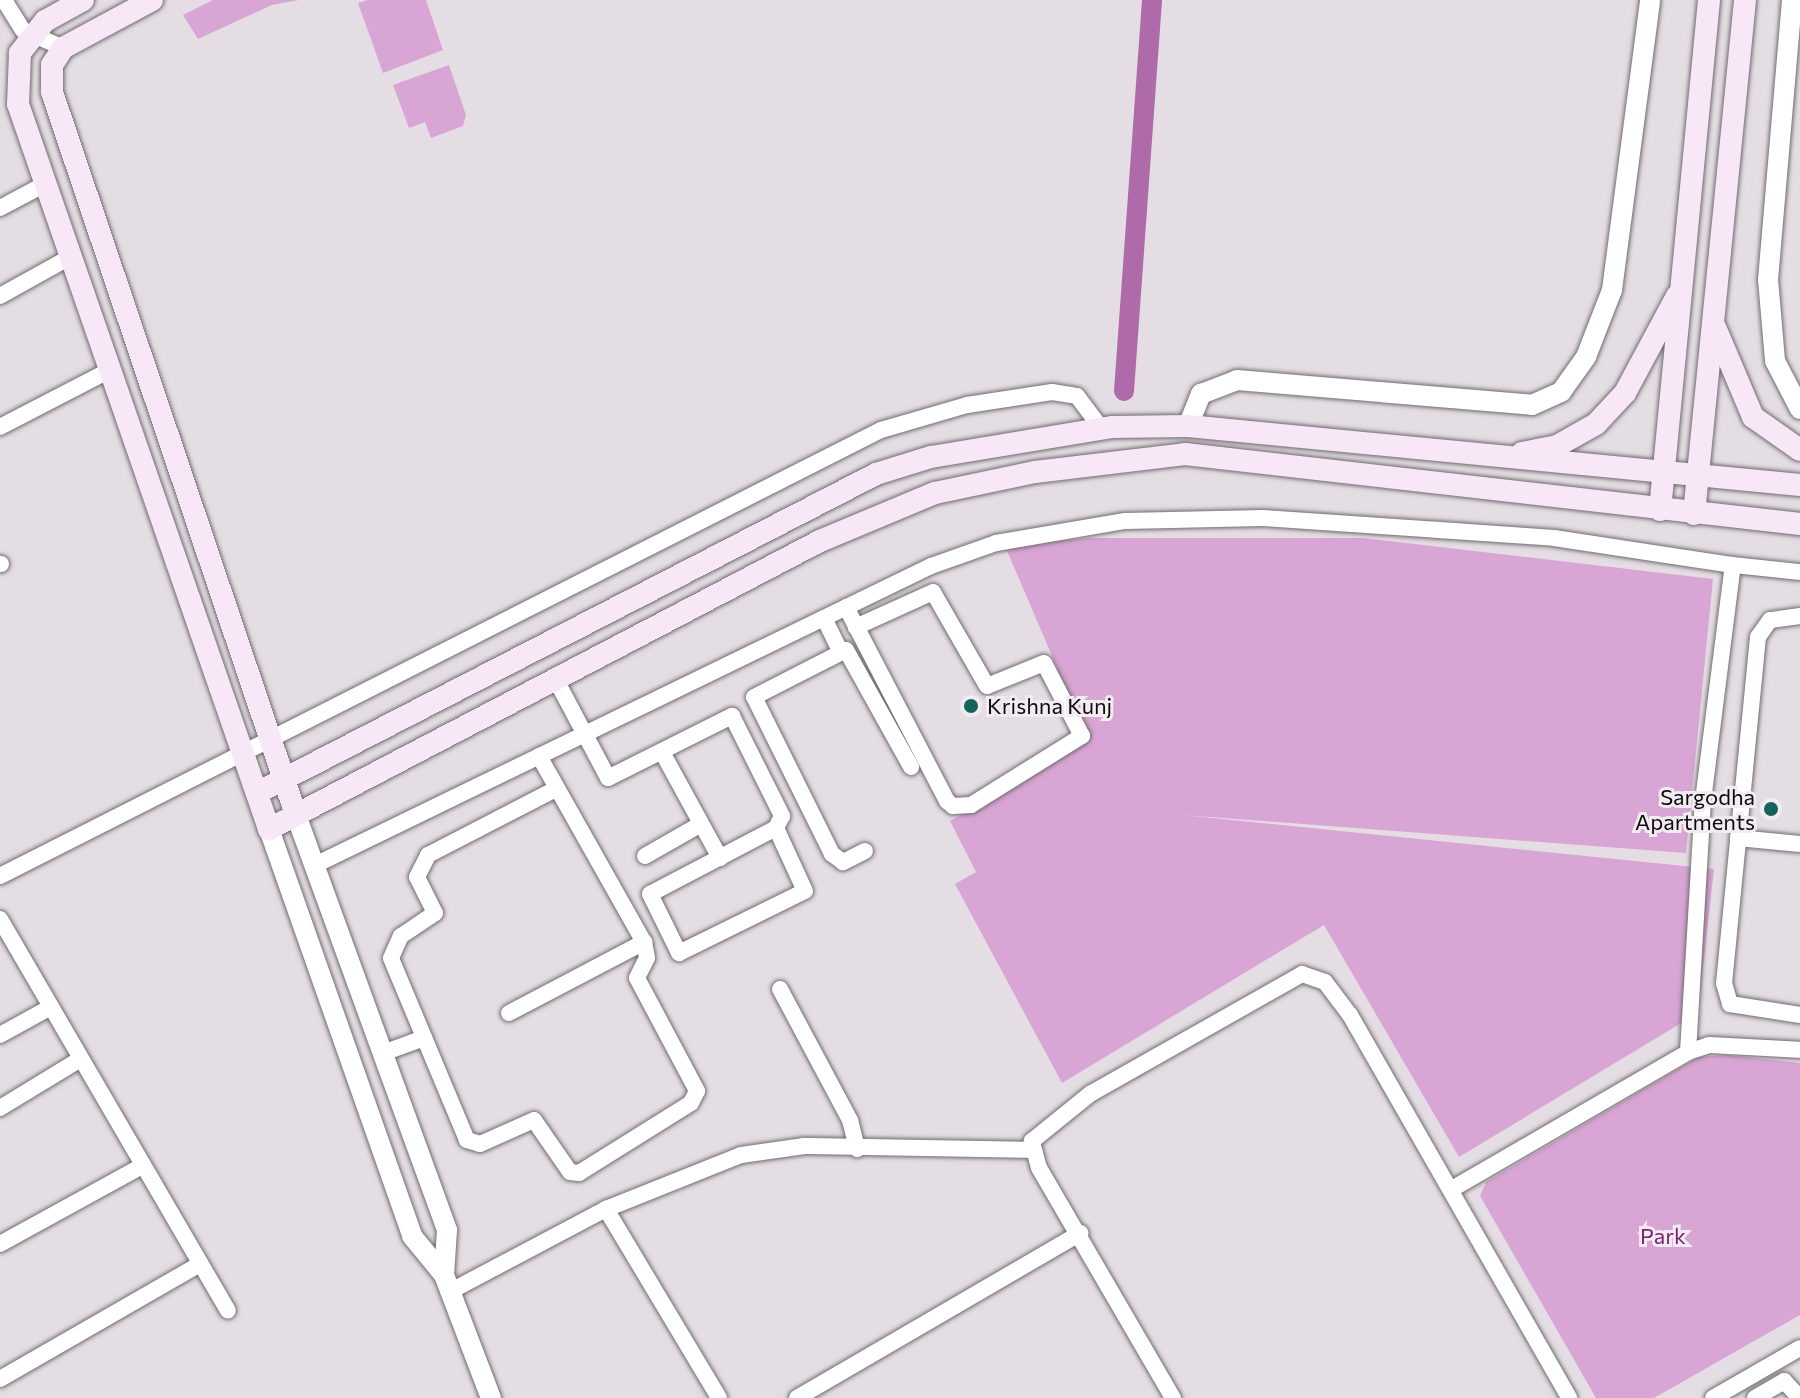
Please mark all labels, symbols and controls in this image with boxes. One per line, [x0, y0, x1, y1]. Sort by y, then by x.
place label: Krishna Kunj [987, 693, 1112, 719]
marker: Krishna Kunj [962, 697, 980, 715]
place label: Sargodha Apartments [1635, 783, 1755, 834]
marker: Sargodha Apartments [1762, 800, 1780, 818]
park label: Park [1640, 1223, 1686, 1249]

